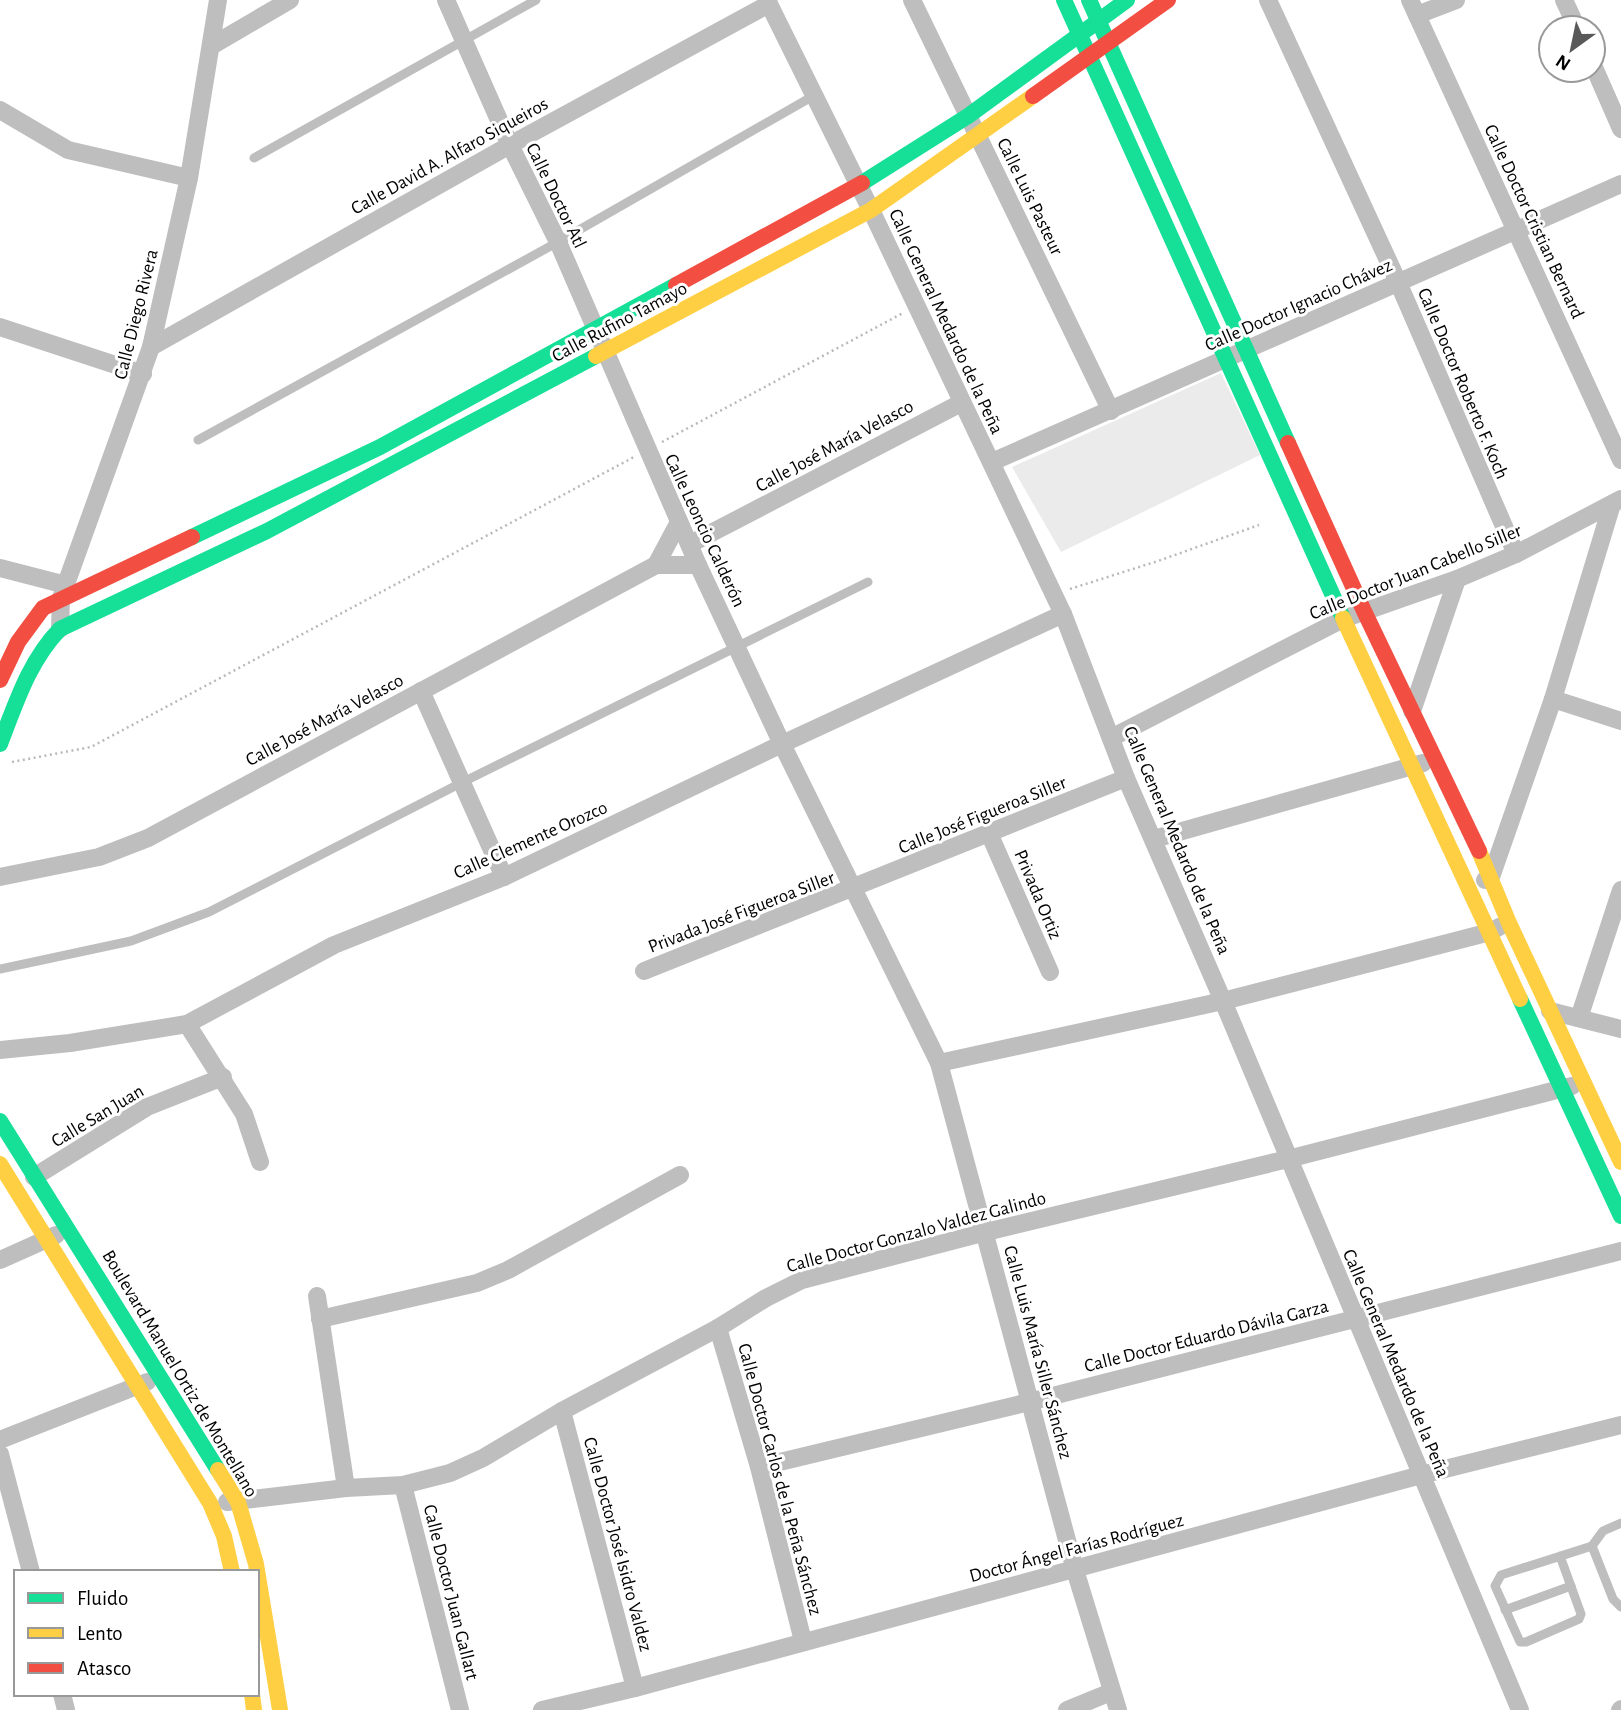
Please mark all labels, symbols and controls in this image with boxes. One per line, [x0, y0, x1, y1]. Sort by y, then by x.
north arrow [1537, 14, 1607, 84]
text: N [1553, 50, 1574, 74]
street label: Calle David A. Alfaro Siqueiros [348, 94, 551, 218]
street label: Calle Doctor Cristian Bernard [1480, 122, 1587, 322]
street label: Calle Luis Pasteur [993, 135, 1066, 258]
street label: Calle Doctor Atl [522, 140, 589, 251]
street label: Calle General Medardo de la Peña [885, 206, 1006, 437]
street label: Calle Diego Rivera [111, 247, 162, 381]
street label: Calle Doctor Ignacio Chávez [1202, 255, 1395, 355]
street label: Calle Rufino Tamayo [549, 279, 690, 366]
street label: Calle Doctor Roberto F. Koch [1414, 285, 1511, 482]
street label: Calle José María Velasco [753, 397, 917, 496]
street label: Calle Leoncio Calderón [661, 451, 748, 610]
street label: Calle Doctor Juan Cabello Siller [1307, 521, 1524, 624]
street label: Calle José María Velasco [243, 671, 407, 770]
street label: Calle General Medardo de la Peña [1120, 724, 1233, 958]
street label: Calle José Figueroa Siller [896, 773, 1069, 858]
street label: Calle Clemente Orozco [451, 798, 610, 883]
street label: Privada Ortiz [1010, 847, 1065, 942]
street label: Privada José Figueroa Siller [646, 868, 837, 957]
street label: Calle San Juan [48, 1081, 147, 1151]
street label: Calle Doctor Gonzalo Valdez Galindo [785, 1189, 1048, 1276]
street label: Calle Luis María Siller Sánchez [1000, 1244, 1075, 1461]
street label: Boulevard Manuel Ortiz de Montellano [98, 1247, 261, 1500]
street label: Calle General Medardo de la Peña [1339, 1247, 1452, 1481]
street label: Calle Doctor Eduardo Dávila Garza [1082, 1297, 1331, 1376]
street label: Calle Doctor Carlos de la Peña Sánchez [734, 1341, 825, 1617]
street label: Calle Doctor José Isidro Valdez [580, 1435, 655, 1654]
street label: Calle Doctor Juan Gallart [420, 1503, 482, 1682]
street label: Doctor Ángel Farías Rodríguez [967, 1509, 1186, 1586]
legend [14, 1570, 259, 1696]
text: Fluido [77, 1588, 128, 1609]
text: Lento [77, 1623, 123, 1644]
text: Atasco [77, 1658, 131, 1679]

